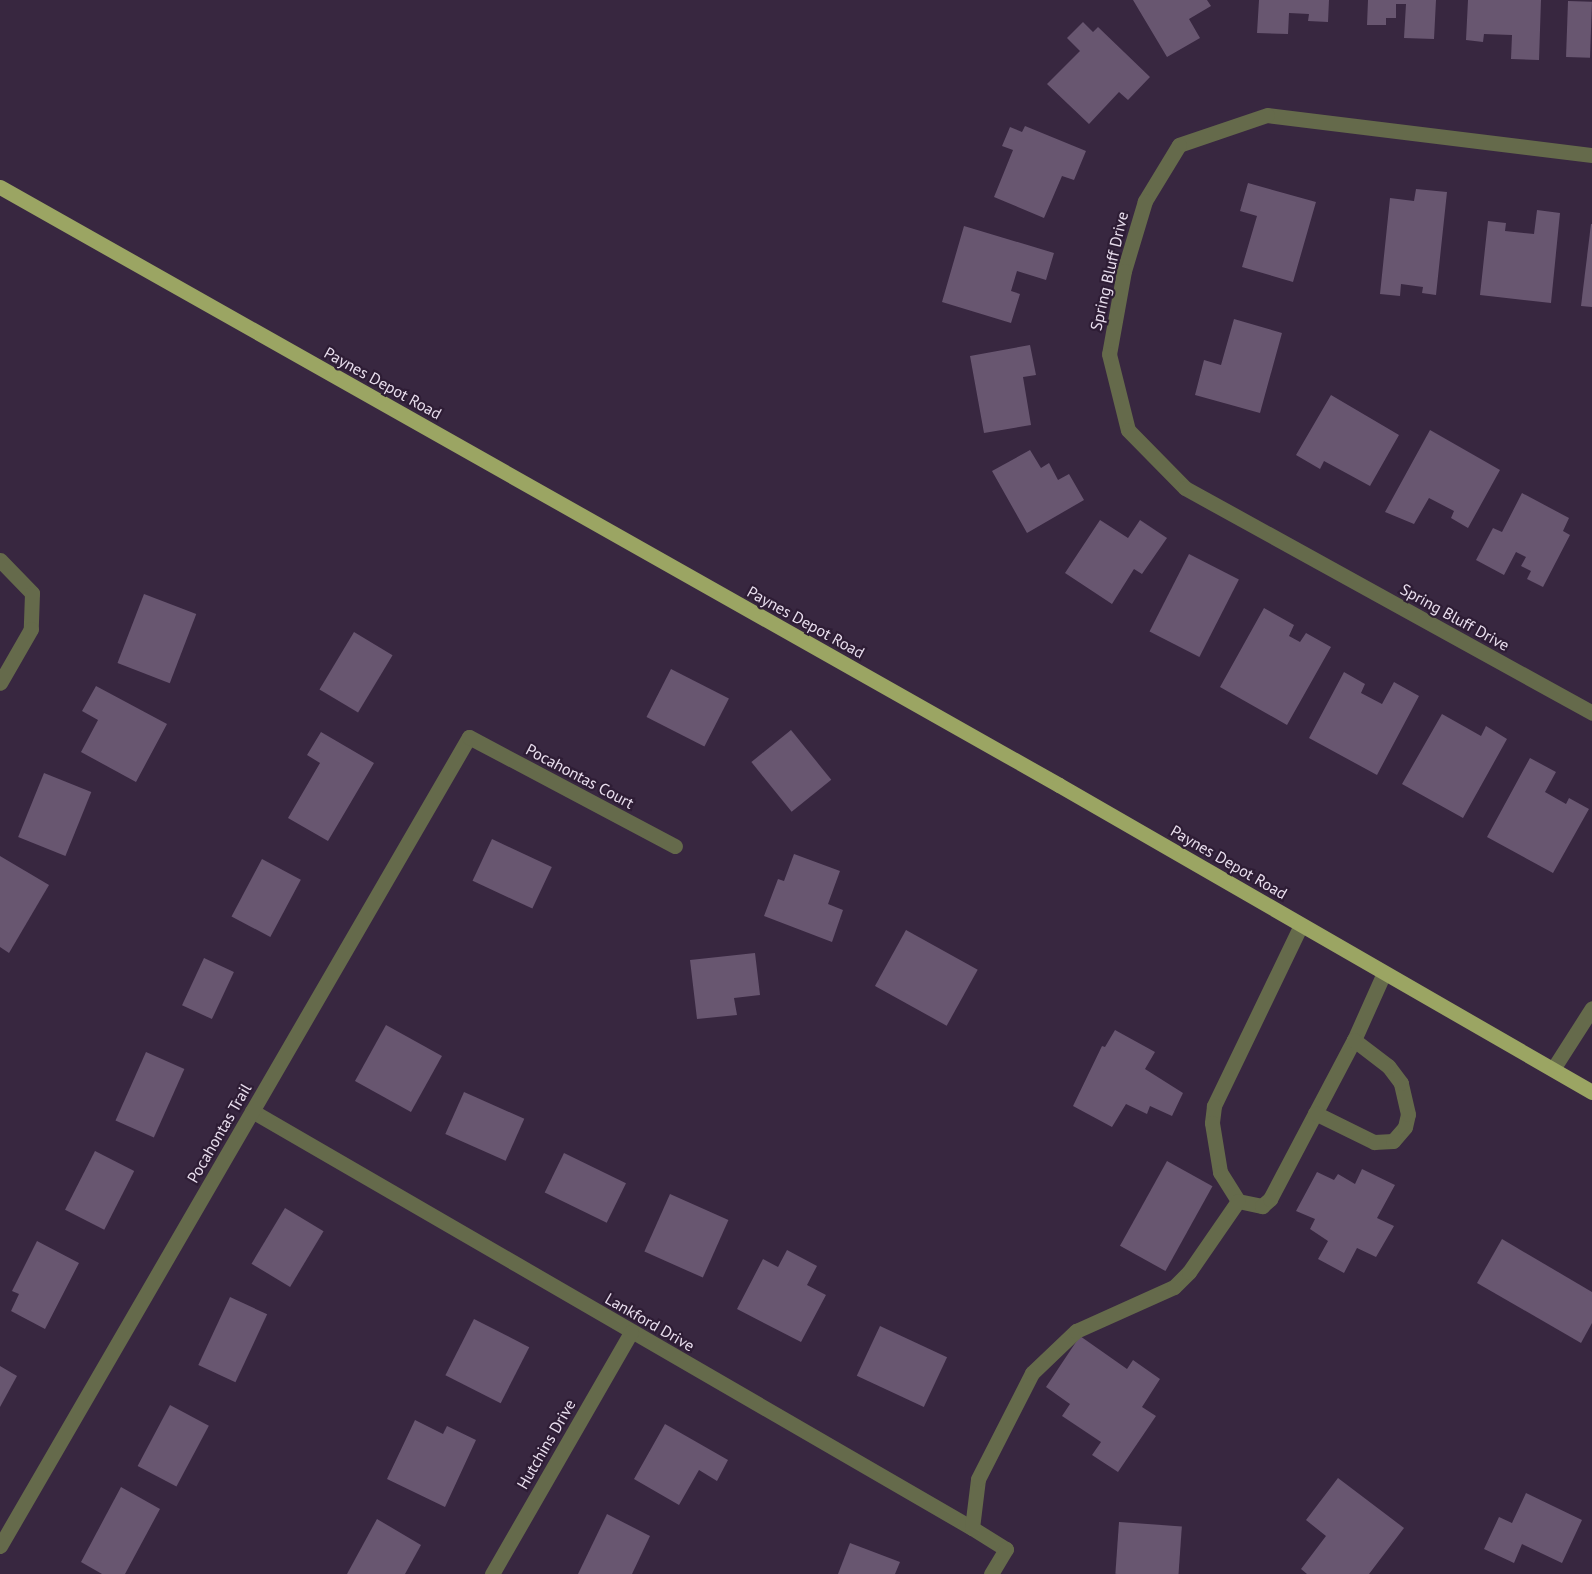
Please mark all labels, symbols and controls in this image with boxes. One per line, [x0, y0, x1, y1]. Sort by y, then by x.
street label: Spring Bluff Drive [1086, 210, 1132, 332]
street label: Paynes Depot Road [321, 343, 445, 423]
street label: Spring Bluff Drive [1397, 579, 1513, 655]
street label: Paynes Depot Road [744, 582, 868, 662]
street label: Pocahontas Court [523, 739, 637, 813]
street label: Paynes Depot Road [1167, 821, 1291, 903]
street label: Pocahontas Trail [183, 1080, 255, 1186]
street label: Lankford Drive [602, 1289, 698, 1355]
street label: Hutchins Drive [513, 1396, 579, 1492]

